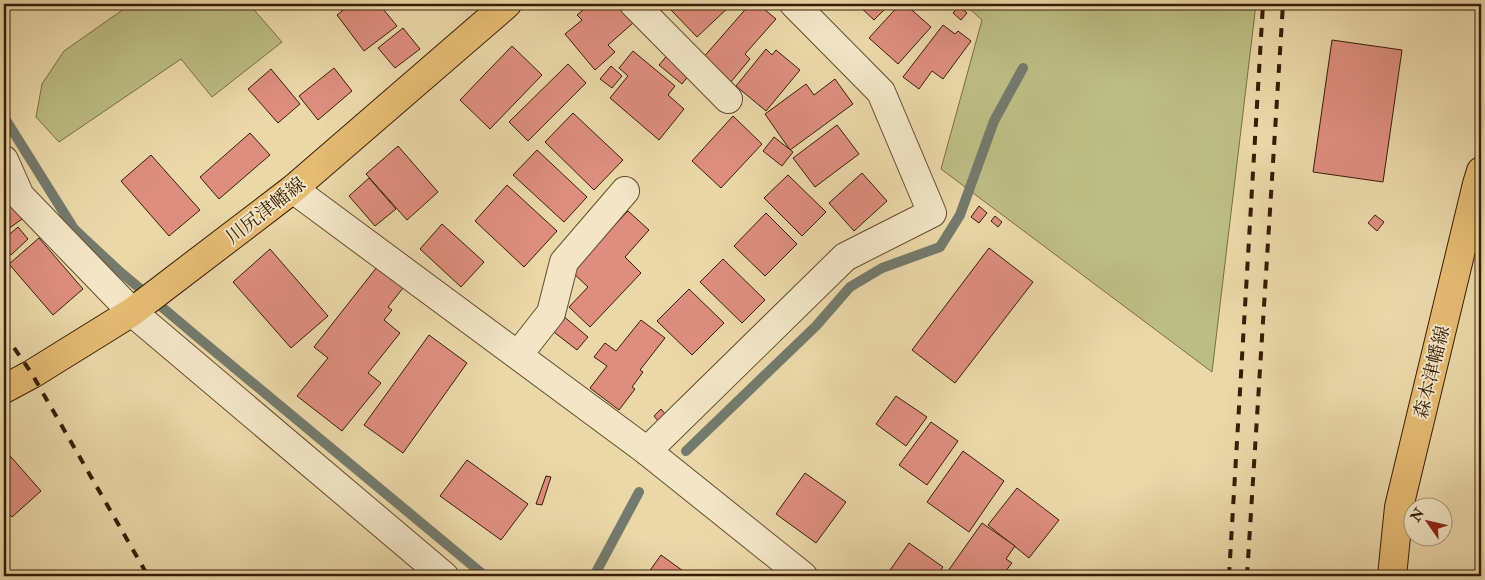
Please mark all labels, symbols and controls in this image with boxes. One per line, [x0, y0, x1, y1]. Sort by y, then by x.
street label: 川尻津幡線 [221, 172, 310, 249]
street label: 森本津幡線 [1409, 323, 1455, 421]
north arrow [1402, 498, 1452, 548]
text: N [1407, 505, 1428, 526]

